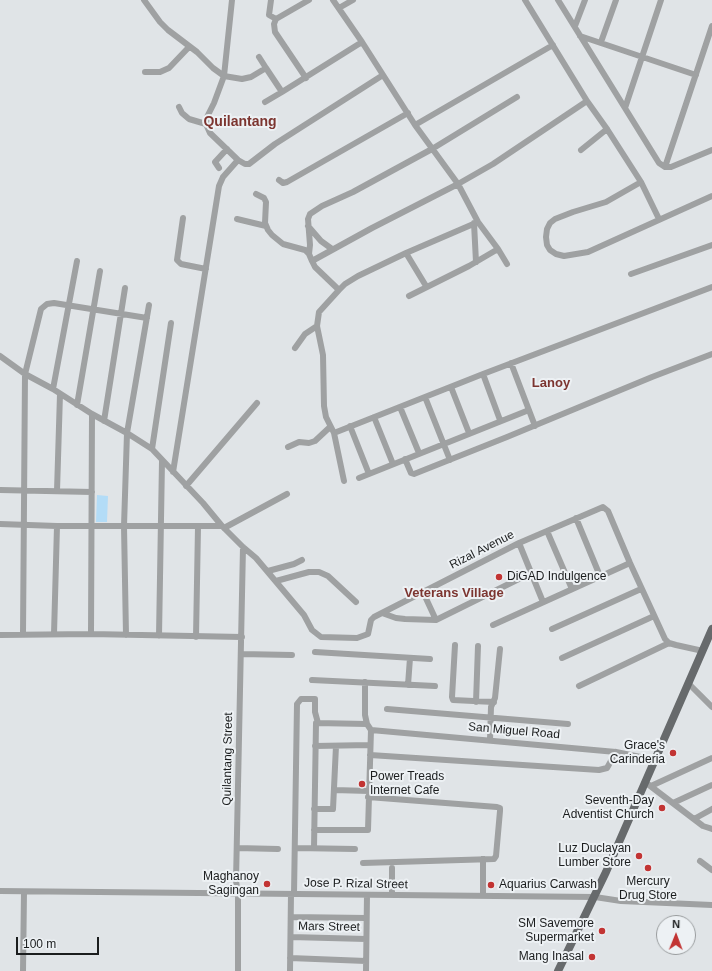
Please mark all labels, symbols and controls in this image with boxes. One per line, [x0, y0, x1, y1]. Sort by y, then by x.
district label: Quilantang [203, 114, 277, 130]
district label: Lanoy [532, 375, 570, 391]
street label: Rizal Avenue [447, 528, 517, 572]
place label: DiGAD Indulgence [507, 570, 606, 584]
marker: DiGAD Indulgence [494, 572, 504, 582]
district label: Veterans Village [404, 585, 504, 601]
street label: Quilantang Street [220, 712, 236, 806]
street label: San Miguel Road [468, 720, 560, 742]
place label: Grace's Carinderia [610, 739, 665, 767]
marker: Grace's Carinderia [668, 748, 678, 758]
place label: Power Treads Internet Cafe [370, 770, 444, 798]
marker: Power Treads Internet Cafe [357, 779, 367, 789]
place label: Seventh-Day Adventist Church [563, 794, 654, 822]
marker: Seventh-Day Adventist Church [657, 803, 667, 813]
place label: Luz Duclayan Lumber Store [558, 842, 631, 870]
marker: Luz Duclayan Lumber Store [634, 851, 644, 861]
marker: Mercury Drug Store [643, 863, 653, 873]
place label: Maghanoy Sagingan [203, 870, 259, 898]
place label: Mercury Drug Store [619, 875, 677, 903]
street label: Jose P. Rizal Street [304, 876, 408, 892]
place label: Aquarius Carwash [499, 878, 597, 892]
marker: Maghanoy Sagingan [262, 879, 272, 889]
marker: Aquarius Carwash [486, 880, 496, 890]
north arrow [656, 915, 696, 955]
place label: SM Savemore Supermarket [518, 917, 594, 945]
text: N [672, 918, 680, 930]
street label: Mars Street [298, 919, 360, 935]
marker: SM Savemore Supermarket [597, 926, 607, 936]
scale bar [18, 929, 101, 955]
text: 100 m [23, 937, 56, 951]
place label: Mang Inasal [519, 950, 584, 964]
marker: Mang Inasal [587, 952, 597, 962]

